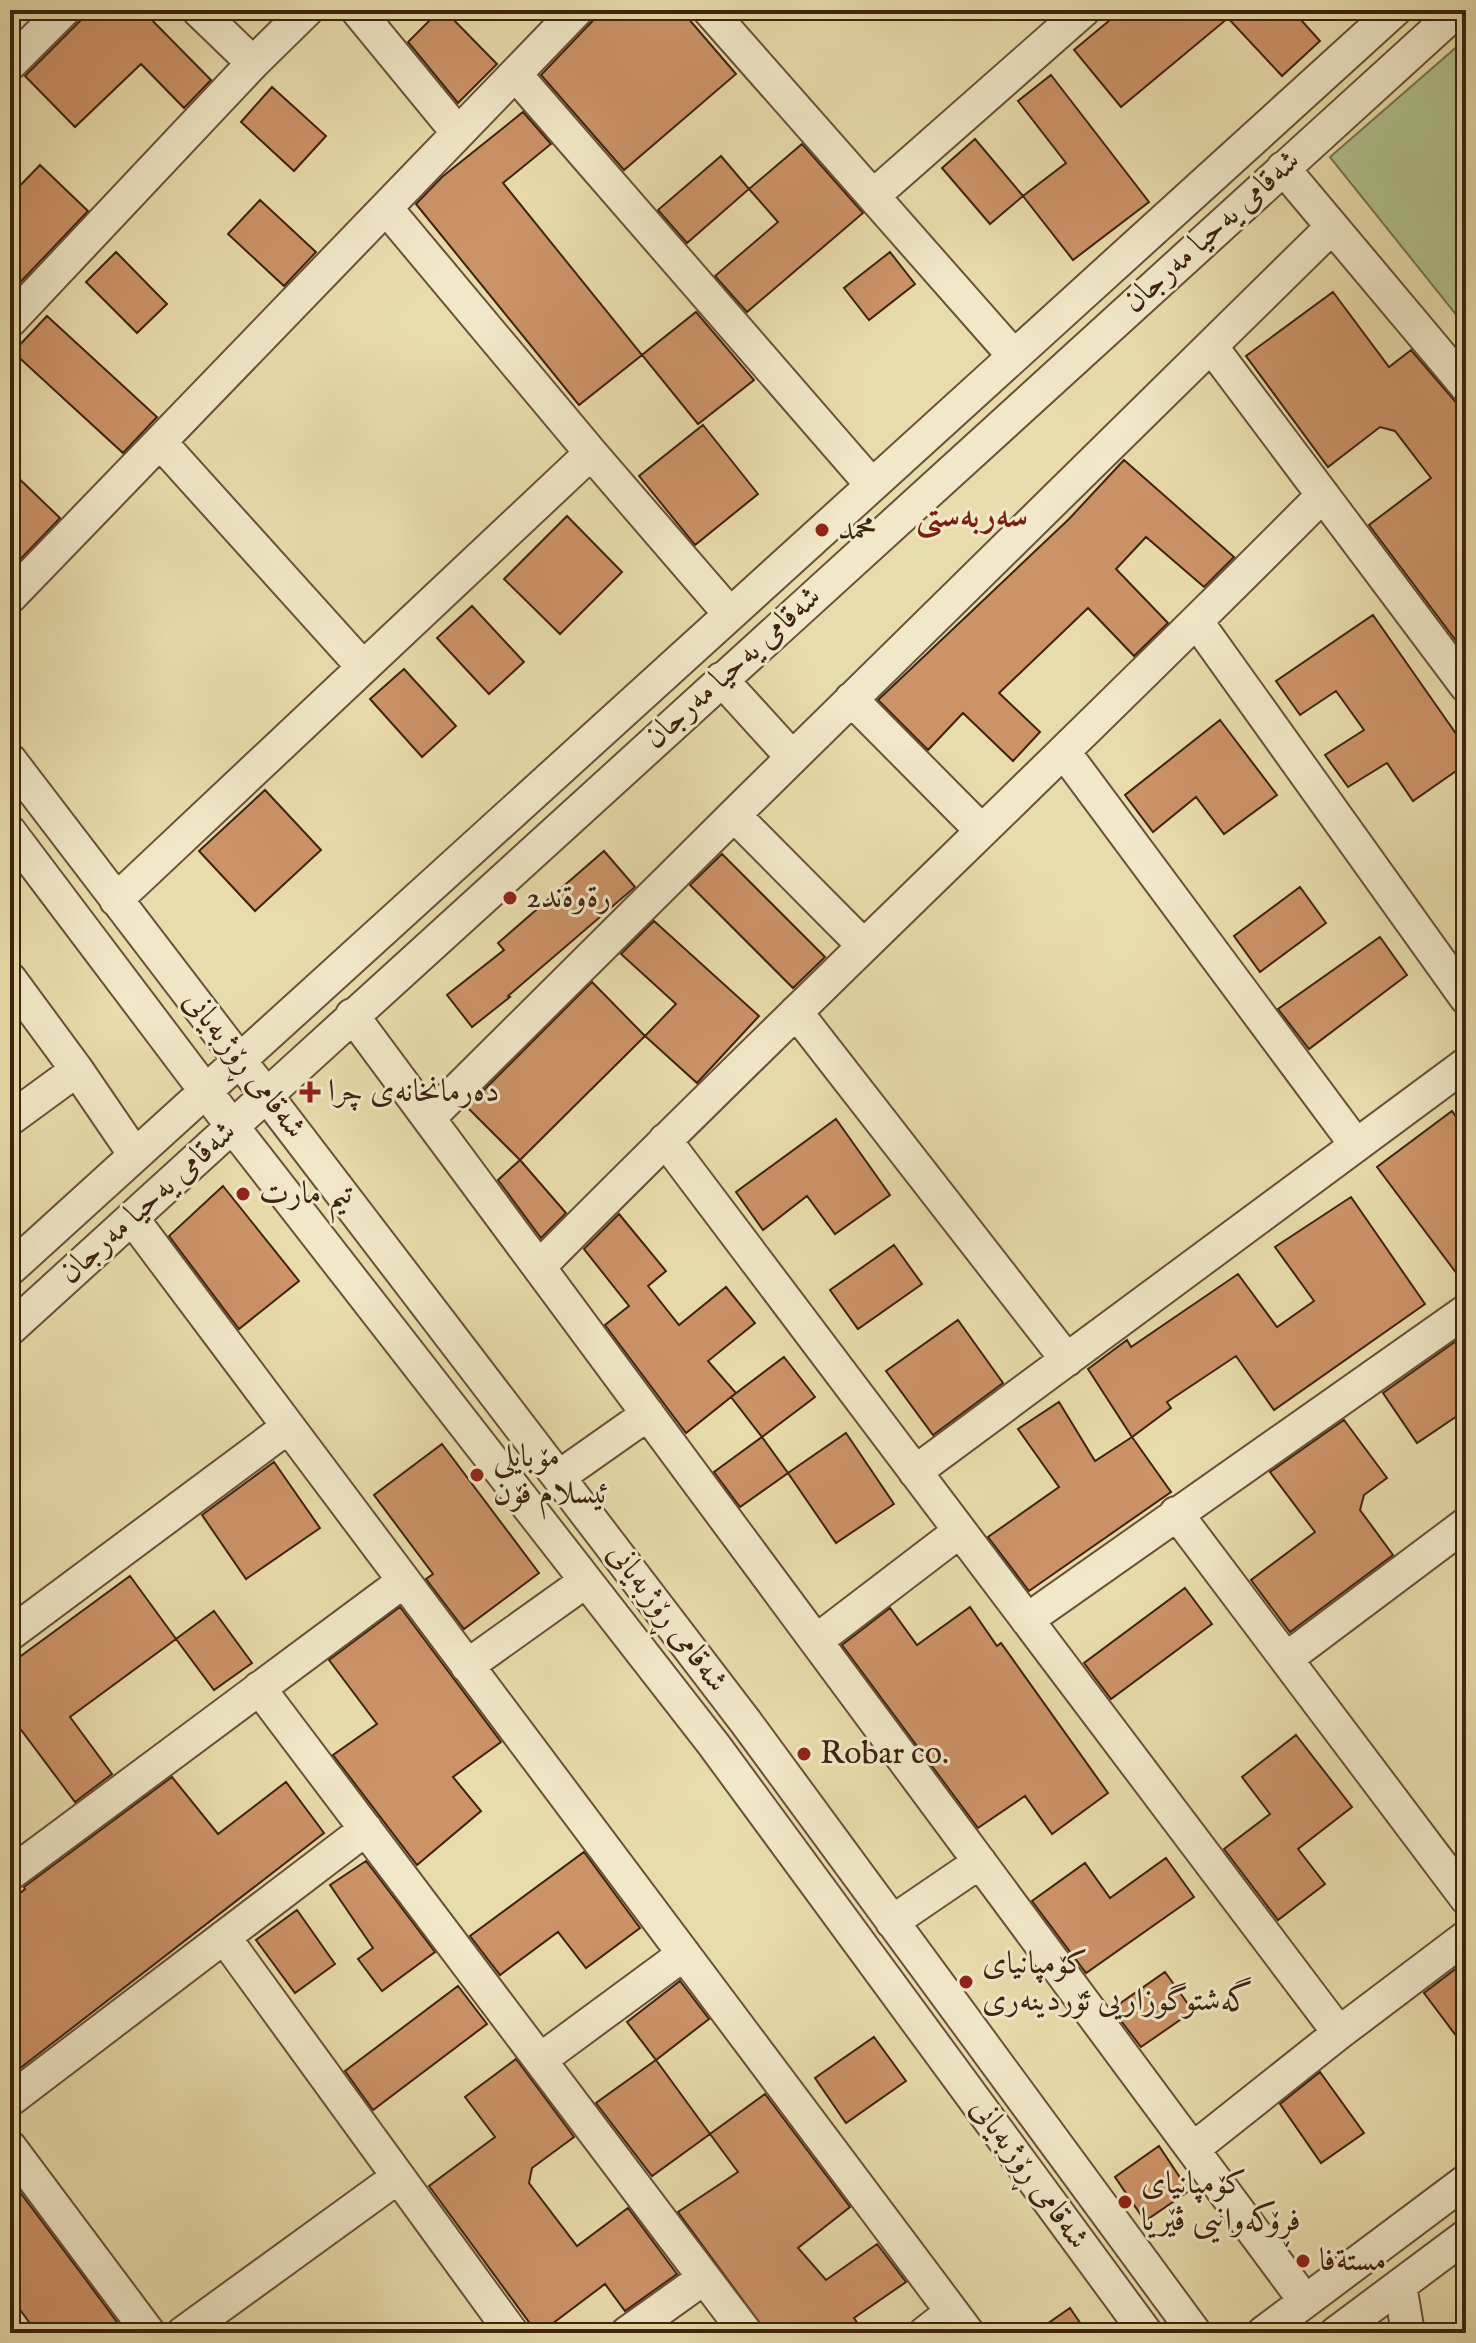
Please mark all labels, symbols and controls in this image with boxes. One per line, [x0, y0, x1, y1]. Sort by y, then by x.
street label: شەقامی یەحیا مەرجان [1115, 141, 1309, 323]
district label: سه‌ربه‌ستی [916, 495, 1028, 539]
place label: محمد [838, 510, 876, 551]
marker: محمد [813, 521, 831, 539]
street label: شەقامی یەحیا مەرجان [636, 577, 830, 759]
place label: رةوةند2 [526, 878, 611, 919]
marker: رةوةند2 [501, 889, 519, 907]
street label: شەقامی ڕۆژبەیانی [171, 982, 315, 1150]
place label: دەرمانخانەی چرا [328, 1072, 499, 1113]
marker: دەرمانخانەی چرا [299, 1081, 321, 1103]
street label: شەقامی یەحیا مەرجان [51, 1112, 245, 1294]
place label: تیم مارت [259, 1174, 353, 1224]
marker: تیم مارت [234, 1185, 252, 1203]
place label: مۆبایلی ئیسلام فۆن [493, 1437, 609, 1520]
marker: مۆبایلی ئیسلام فۆن [468, 1466, 486, 1484]
street label: شەقامی ڕۆژبەیانی [595, 1535, 737, 1703]
place label: Robar co. [820, 1734, 949, 1775]
marker: Robar co. [795, 1745, 813, 1763]
place label: کۆمپانیای گەشتوگوزاریی ئۆردینەری [982, 1944, 1253, 2022]
marker: کۆمپانیای گەشتوگوزاریی ئۆردینەری [957, 1973, 975, 1991]
street label: شەقامی ڕۆژبەیانی [958, 2090, 1098, 2260]
place label: کۆمپانیای فڕۆکەوانیی ڤێریا [1141, 2164, 1301, 2248]
marker: کۆمپانیای فڕۆکەوانیی ڤێریا [1116, 2193, 1134, 2211]
place label: مستةفا [1319, 2241, 1386, 2282]
marker: مستةفا [1294, 2252, 1312, 2270]

